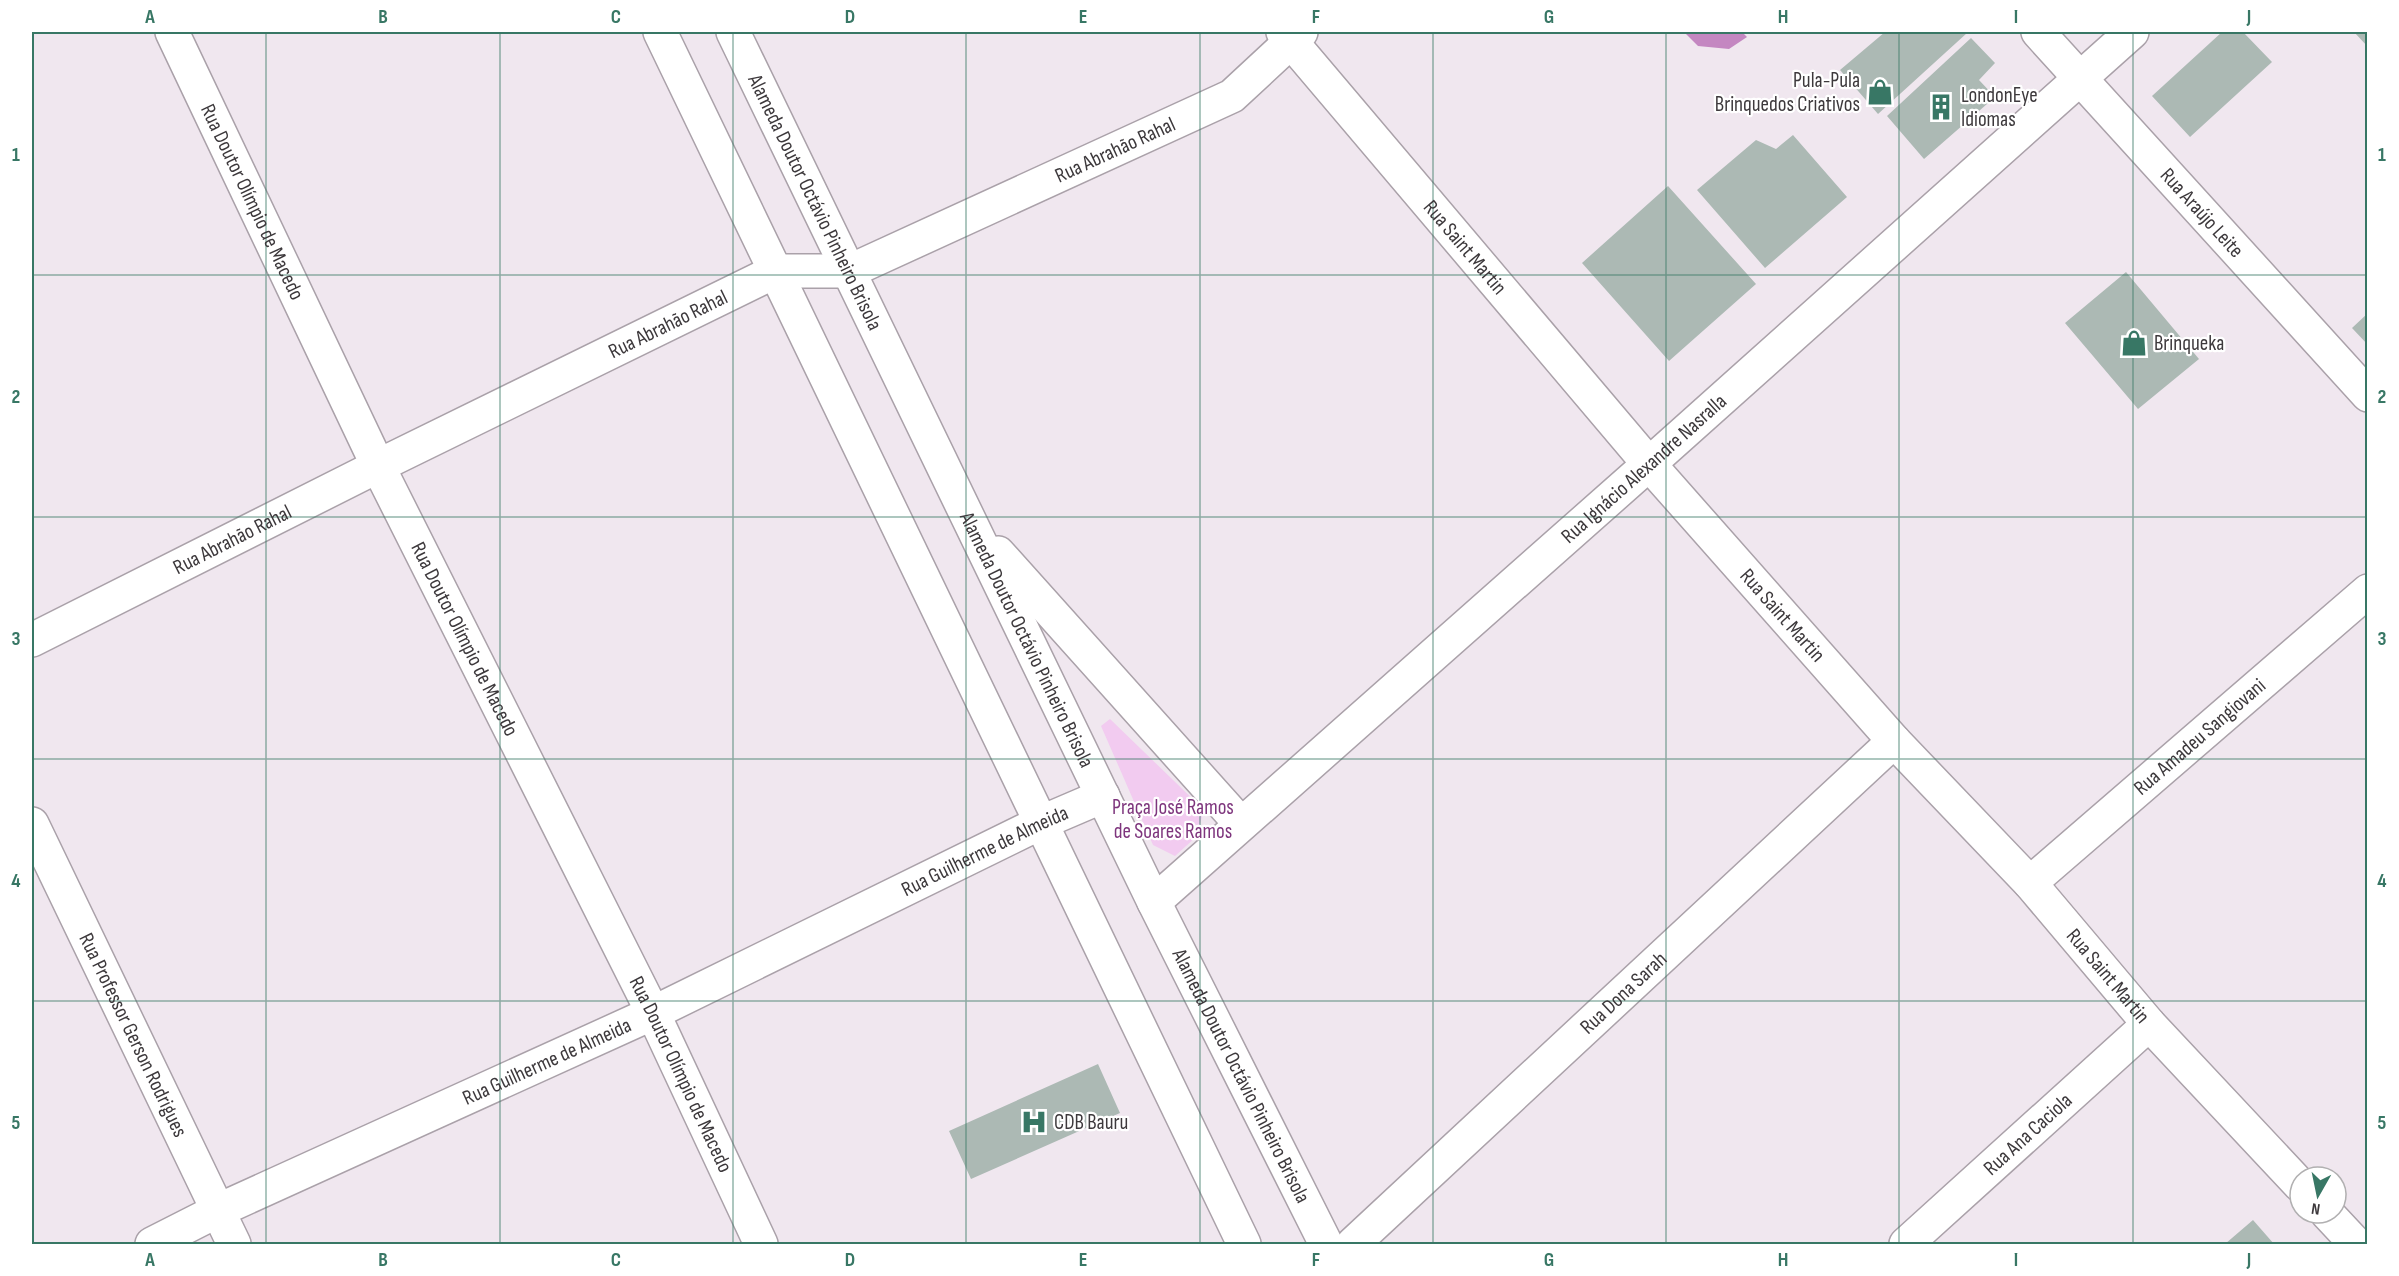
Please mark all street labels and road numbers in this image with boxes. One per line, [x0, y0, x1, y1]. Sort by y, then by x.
street label: Alameda Doutor Octávio Pinheiro Brisola [742, 69, 887, 334]
street label: Rua Doutor Olímpio de Macedo [195, 100, 309, 304]
street label: Rua Abrahão Rahal [1051, 112, 1179, 188]
street label: Rua Araújo Leite [2155, 163, 2249, 263]
street label: Rua Saint Martin [1418, 195, 1512, 300]
street label: Rua Abrahão Rahal [604, 285, 732, 364]
street label: Rua Ignácio Alexandre Nasralla [1556, 389, 1732, 549]
street label: Rua Abrahão Rahal [169, 500, 296, 580]
street label: Alameda Doutor Octávio Pinheiro Brisola [954, 507, 1099, 772]
street label: Rua Doutor Olímpio de Macedo [405, 538, 524, 740]
street label: Rua Saint Martin [1735, 564, 1830, 667]
street label: Rua Amadeu Sangiovani [2129, 673, 2271, 801]
street label: Rua Guilherme de Almeida [897, 800, 1072, 902]
street label: Rua Saint Martin [2061, 924, 2155, 1028]
street label: Rua Professor Gerson Rodrigues [73, 929, 193, 1141]
street label: Alameda Doutor Octávio Pinheiro Brisola [1166, 944, 1315, 1207]
street label: Rua Dona Sarah [1575, 947, 1672, 1039]
street label: Rua Doutor Olímpio de Macedo [624, 972, 738, 1176]
street label: Rua Guilherme de Almeida [459, 1013, 635, 1111]
street label: Rua Ana Caciola [1978, 1088, 2077, 1181]

